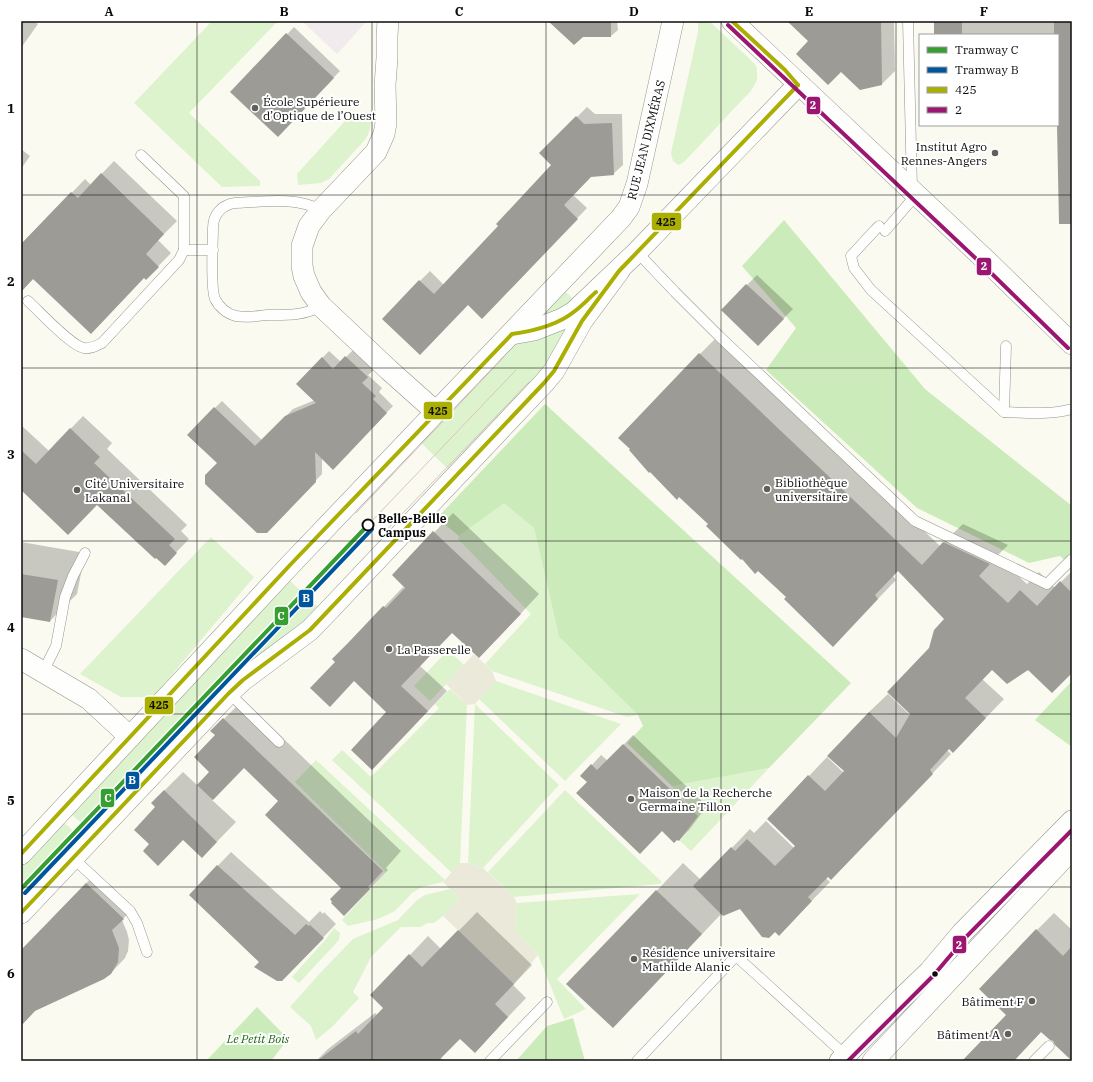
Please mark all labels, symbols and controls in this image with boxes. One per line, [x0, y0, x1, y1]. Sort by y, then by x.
text: A [104, 3, 114, 20]
text: B [279, 3, 289, 20]
text: C [455, 3, 464, 20]
text: D [629, 3, 639, 20]
text: E [805, 3, 813, 20]
text: F [980, 3, 988, 20]
legend [919, 34, 1059, 126]
text: Tramway C [955, 42, 1019, 57]
text: Tramway B [955, 62, 1019, 77]
street label: RUE JEAN DIXMÉRAS [624, 78, 668, 202]
text: 425 [955, 82, 977, 97]
place label: École Supérieure d’Optique de l’Ouest [263, 94, 376, 123]
line badge: 2 [806, 96, 821, 115]
text: 2 [810, 98, 816, 112]
text: 1 [7, 100, 15, 117]
text: 2 [955, 102, 962, 117]
marker: École Supérieure d’Optique de l’Ouest [250, 103, 260, 113]
place label: Institut Agro Rennes-Angers [901, 139, 987, 168]
marker: Institut Agro Rennes-Angers [990, 148, 1000, 158]
line badge: 425 [651, 212, 682, 231]
text: 425 [656, 215, 676, 229]
line badge: 2 [976, 257, 992, 276]
text: 2 [981, 259, 987, 273]
text: 2 [7, 273, 15, 290]
line badge: 425 [423, 401, 453, 420]
text: 425 [428, 404, 448, 418]
text: 3 [7, 446, 15, 463]
place label: Bibliothèque universitaire [775, 475, 848, 504]
place label: Cité Universitaire Lakanal [85, 476, 184, 505]
marker: Bibliothèque universitaire [762, 484, 772, 494]
marker: Cité Universitaire Lakanal [72, 485, 82, 495]
place label: Belle-Beille Campus [378, 511, 447, 540]
marker: Belle-Beille Campus [361, 518, 375, 532]
line badge: B [298, 589, 314, 608]
text: B [302, 591, 310, 605]
line badge: C [274, 606, 289, 626]
text: C [277, 609, 285, 623]
text: 4 [7, 619, 15, 636]
place label: La Passerelle [397, 642, 471, 657]
marker: La Passerelle [384, 644, 394, 654]
line badge: 425 [144, 696, 174, 715]
text: 425 [149, 698, 169, 712]
line badge: B [125, 771, 140, 790]
text: B [128, 773, 136, 787]
place label: Maison de la Recherche Germaine Tillon [639, 785, 772, 814]
line badge: C [100, 788, 115, 808]
text: C [104, 791, 112, 805]
text: 5 [7, 792, 15, 809]
marker: Maison de la Recherche Germaine Tillon [626, 794, 636, 804]
line badge: 2 [952, 935, 967, 954]
text: 2 [956, 938, 962, 952]
place label: Résidence universitaire Mathilde Alanic [642, 945, 776, 974]
marker: Résidence universitaire Mathilde Alanic [629, 954, 639, 964]
text: 6 [7, 965, 15, 982]
unlabelled marker [930, 969, 940, 979]
place label: Bâtiment F [961, 994, 1024, 1009]
marker: Bâtiment F [1027, 996, 1037, 1006]
place label: Bâtiment A [937, 1027, 1001, 1042]
marker: Bâtiment A [1003, 1029, 1013, 1039]
park label: Le Petit Bois [226, 1031, 290, 1046]

